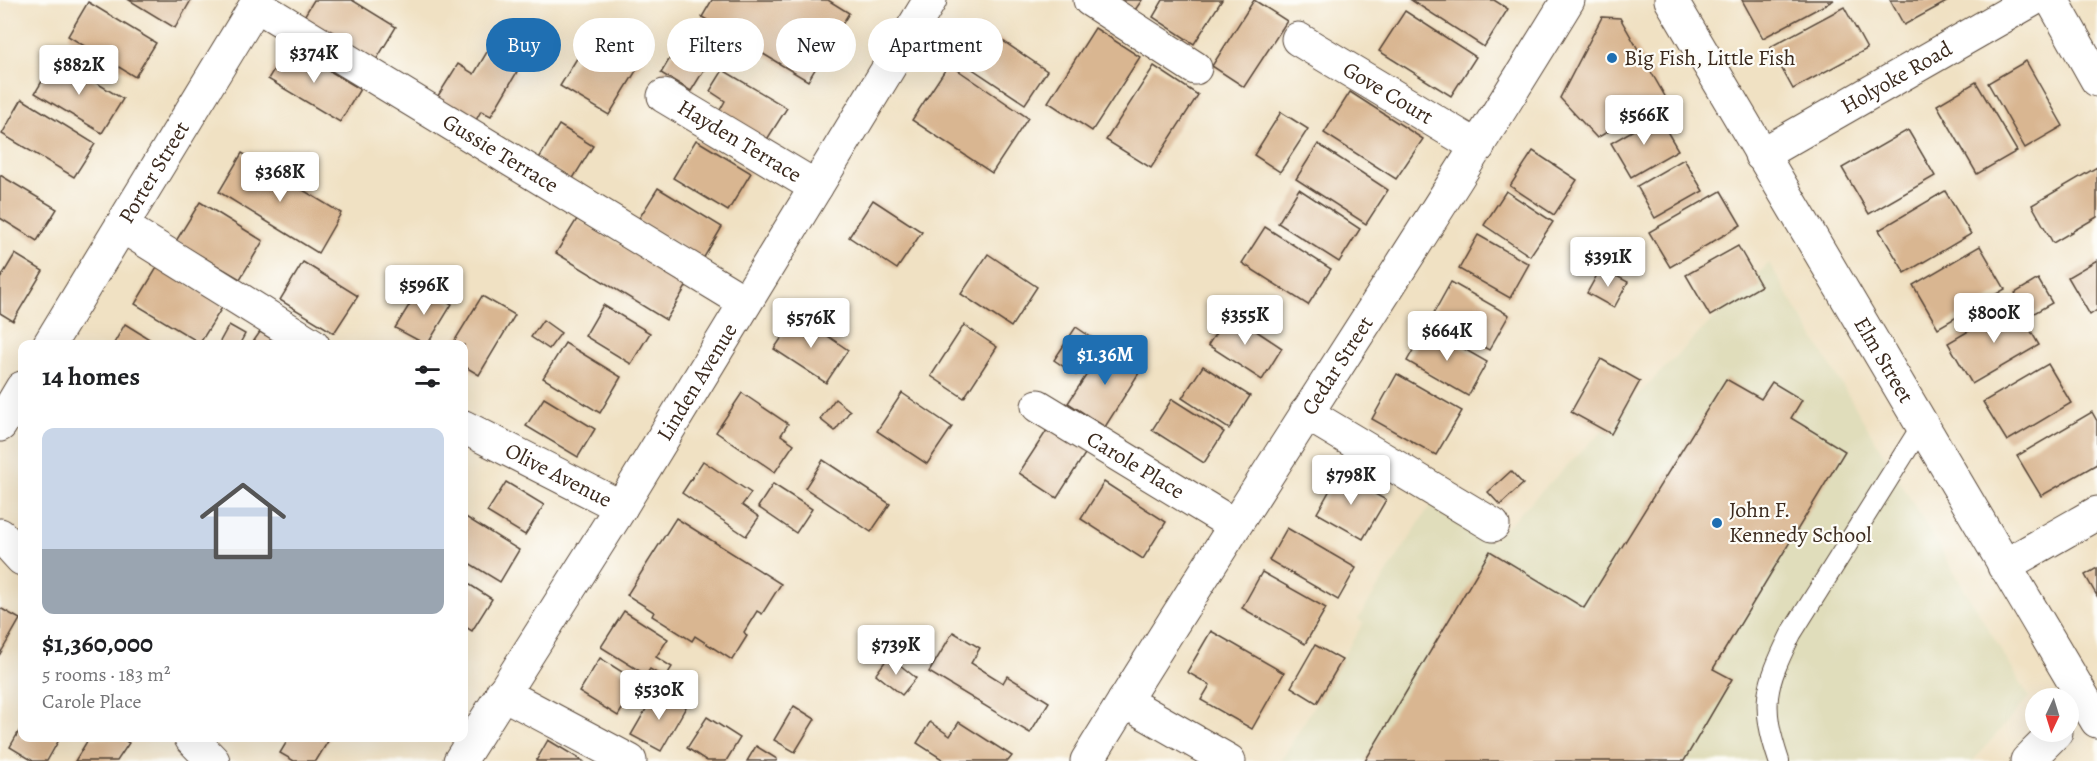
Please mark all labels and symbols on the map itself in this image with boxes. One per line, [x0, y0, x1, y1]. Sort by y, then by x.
pin: $374K [272, 33, 356, 84]
street label: Holyoke Road [1835, 34, 1958, 121]
place label: Big Fish, Little Fish [1624, 43, 1796, 73]
pin: $882K [37, 45, 121, 96]
marker: Big Fish, Little Fish [1605, 51, 1619, 65]
street label: Gove Court [1337, 54, 1439, 132]
street label: Hayden Terrace [672, 92, 807, 190]
pin: $566K [1602, 95, 1686, 146]
street label: Gussie Terrace [437, 107, 564, 200]
street label: Porter Street [111, 116, 197, 229]
pin: $368K [238, 152, 322, 203]
pin: $391K [1566, 237, 1650, 288]
pin: $596K [382, 265, 466, 316]
pin: $800K [1952, 293, 2036, 344]
pin: $355K [1203, 295, 1287, 346]
pin: $576K [769, 298, 853, 349]
street label: Cedar Street [1294, 310, 1380, 421]
pin: $664K [1405, 311, 1489, 362]
street label: Elm Street [1847, 311, 1921, 408]
street label: Linden Avenue [650, 317, 745, 447]
pin: $1.36M [1056, 335, 1154, 386]
street label: Carole Place [1081, 424, 1190, 506]
street label: Olive Avenue [500, 435, 617, 515]
pin: $798K [1309, 455, 1393, 506]
place label: John F. Kennedy School [1729, 495, 1872, 550]
marker: John F. Kennedy School [1710, 516, 1724, 530]
pin: $739K [854, 625, 938, 676]
pin: $530K [617, 670, 701, 721]
north arrow [2025, 688, 2079, 742]

